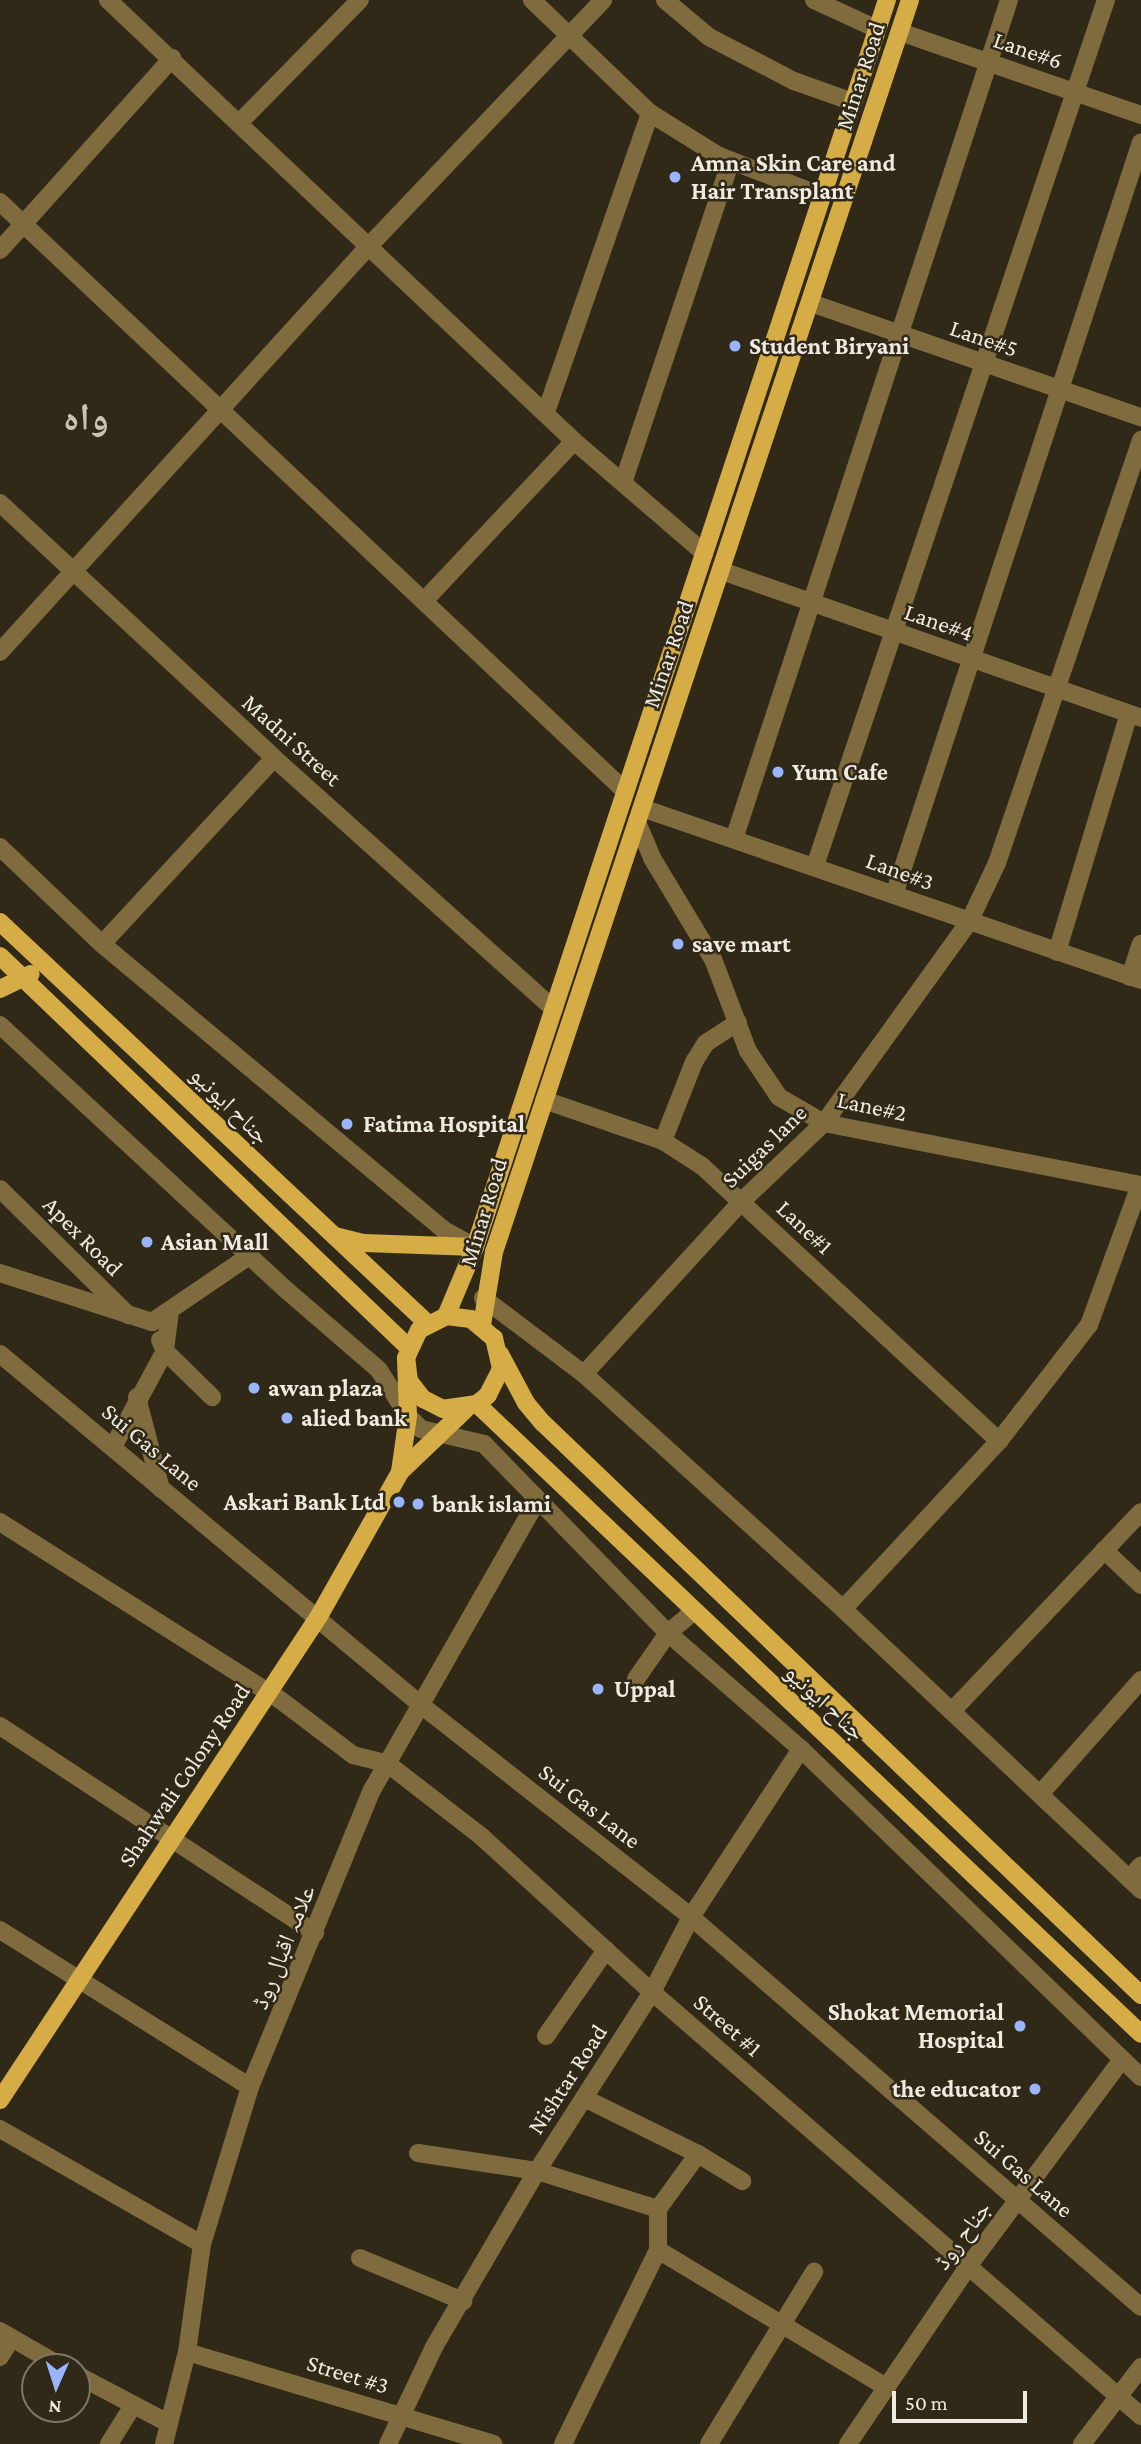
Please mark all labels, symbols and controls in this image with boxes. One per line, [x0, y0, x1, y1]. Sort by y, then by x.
street label: Minar Road [829, 18, 891, 134]
street label: Lane#6 [990, 25, 1066, 75]
place label: Amna Skin Care and Hair Transplant [691, 149, 896, 205]
marker: Amna Skin Care and Hair Transplant [665, 167, 685, 187]
street label: Lane#5 [946, 313, 1022, 363]
place label: Student Biryani [749, 332, 909, 360]
marker: Student Biryani [727, 338, 743, 354]
district label: واہ [63, 395, 109, 441]
street label: Minar Road [636, 596, 700, 712]
street label: Lane#4 [901, 597, 977, 647]
street label: Madni Street [236, 688, 348, 792]
place label: Yum Cafe [792, 758, 888, 786]
marker: Yum Cafe [770, 764, 786, 780]
street label: Lane#3 [862, 845, 938, 897]
place label: save mart [692, 930, 791, 958]
marker: save mart [670, 936, 686, 952]
street label: جناح ایونیو [184, 1060, 276, 1150]
street label: Lane#2 [835, 1085, 909, 1127]
street label: Suigas lane [715, 1098, 813, 1194]
place label: Fatima Hospital [363, 1110, 525, 1138]
marker: Fatima Hospital [337, 1114, 357, 1134]
street label: Minar Road [453, 1154, 513, 1270]
street label: Apex Road [37, 1190, 129, 1282]
street label: Lane#1 [771, 1194, 839, 1260]
place label: Asian Mall [161, 1228, 269, 1256]
marker: Asian Mall [139, 1234, 155, 1250]
place label: awan plaza [268, 1374, 383, 1402]
marker: awan plaza [246, 1380, 262, 1396]
street label: Sui Gas Lane [96, 1397, 208, 1497]
place label: alied bank [301, 1404, 407, 1432]
marker: alied bank [279, 1410, 295, 1426]
place label: Askari Bank Ltd [224, 1488, 385, 1516]
place label: bank islami [432, 1490, 551, 1518]
marker: Askari Bank Ltd [391, 1494, 407, 1510]
marker: bank islami [410, 1496, 426, 1512]
street label: جناح ایونیو [779, 1657, 871, 1747]
place label: Uppal [614, 1675, 676, 1703]
street label: Shahwali Colony Road [112, 1678, 256, 1872]
marker: Uppal [588, 1679, 608, 1699]
street label: Sui Gas Lane [533, 1757, 647, 1855]
street label: علامہ اقبال روڈ [245, 1881, 321, 2013]
street label: Street #1 [688, 1988, 768, 2062]
place label: Shokat Memorial Hospital [828, 1998, 1004, 2054]
marker: Shokat Memorial Hospital [1010, 2016, 1030, 2036]
street label: Nishtar Road [521, 2019, 613, 2139]
place label: the educator [892, 2075, 1021, 2103]
marker: the educator [1027, 2081, 1043, 2097]
street label: Sui Gas Lane [969, 2122, 1079, 2224]
street label: جناح روڈ [927, 2195, 997, 2275]
street label: Street #3 [303, 2348, 393, 2400]
north arrow [21, 2353, 91, 2423]
scale bar [896, 2378, 1031, 2422]
text: 50 m [905, 2391, 948, 2415]
text: N [48, 2397, 62, 2418]

